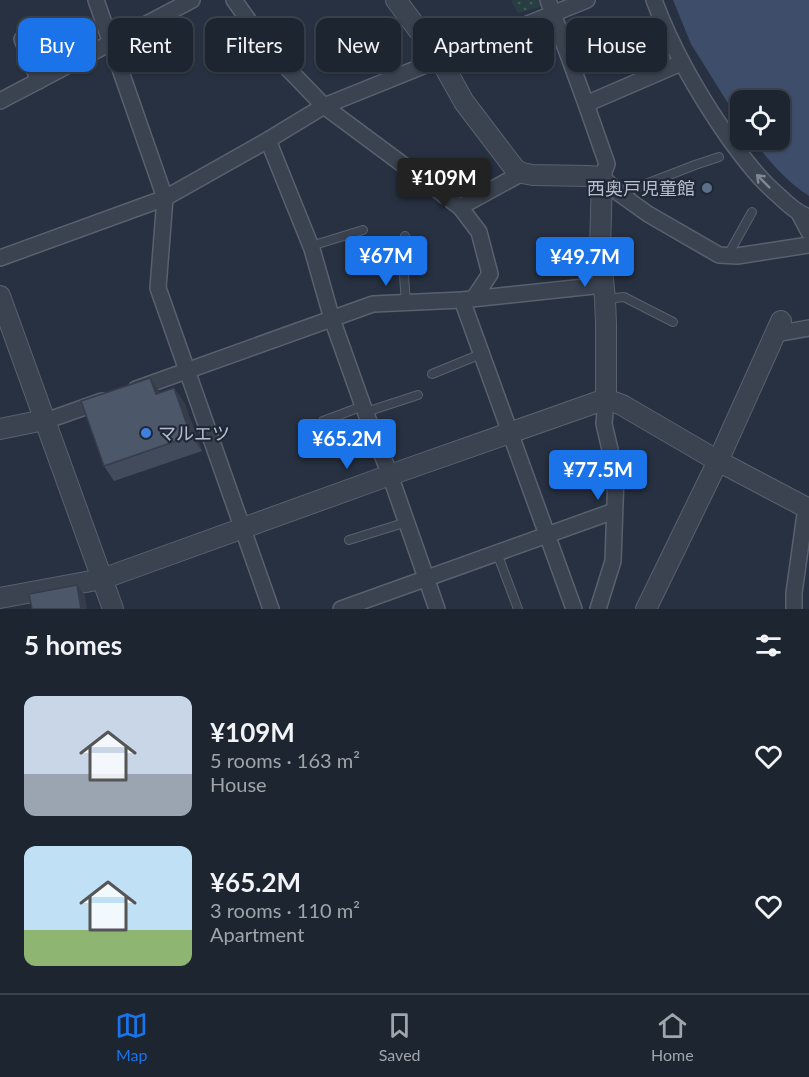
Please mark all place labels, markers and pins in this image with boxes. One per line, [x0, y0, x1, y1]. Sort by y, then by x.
pin: ¥109M [402, 158, 486, 209]
place label: 西奥戸児童館 [587, 177, 695, 199]
marker: 西奥戸児童館 [700, 181, 714, 195]
pin: ¥67M [350, 236, 422, 287]
pin: ¥49.7M [536, 237, 634, 288]
pin: ¥65.2M [298, 419, 396, 470]
place label: マルエツ [158, 422, 230, 444]
marker: マルエツ [139, 426, 153, 440]
pin: ¥77.5M [549, 450, 647, 501]

